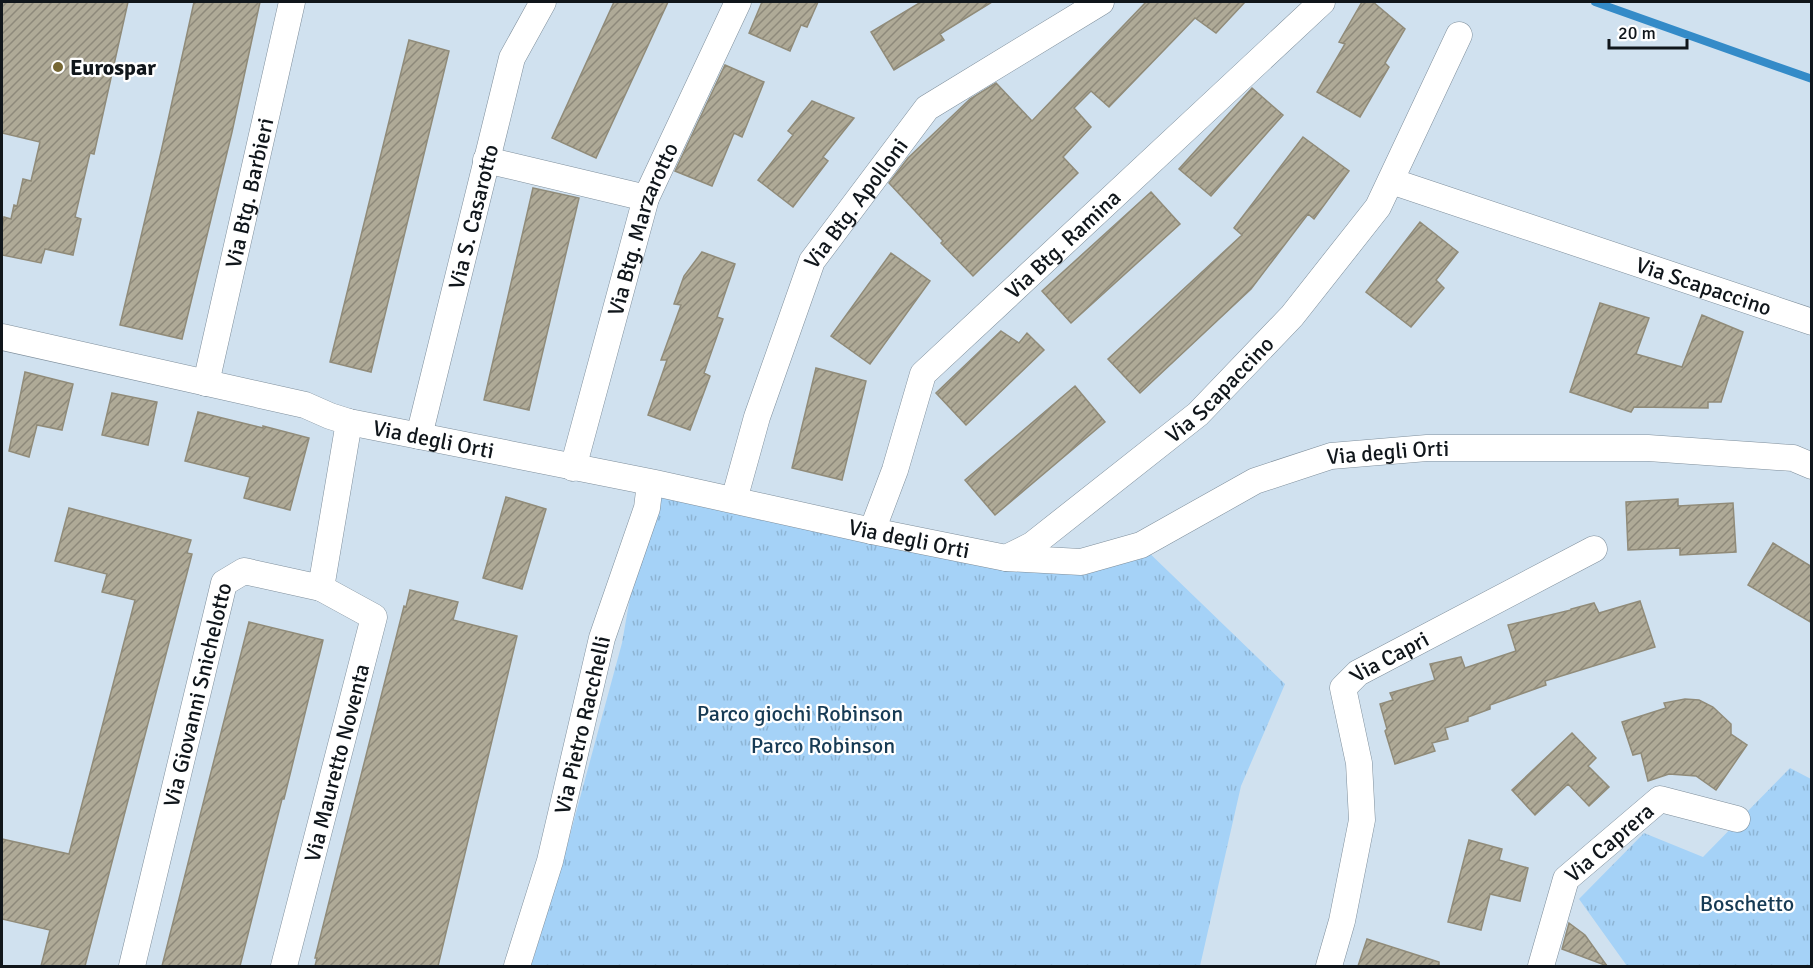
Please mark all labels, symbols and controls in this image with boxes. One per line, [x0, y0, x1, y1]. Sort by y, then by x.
scale bar [1609, 12, 1687, 50]
text: 20 m [1618, 22, 1656, 44]
place label: Eurospar [70, 54, 156, 81]
marker: Eurospar [51, 60, 65, 74]
street label: Via Btg. Barbieri [219, 115, 279, 270]
street label: Via Btg. Apolloni [798, 133, 913, 273]
street label: Via Btg. Marzarotto [601, 138, 684, 319]
street label: Via S. Casarotto [442, 141, 504, 292]
street label: Via Btg. Ramina [999, 183, 1126, 304]
street label: Via Scapaccino [1633, 251, 1775, 321]
street label: Via Scapaccino [1160, 330, 1279, 448]
street label: Via degli Orti [371, 414, 497, 464]
street label: Via degli Orti [1325, 435, 1449, 470]
street label: Via degli Orti [846, 513, 972, 564]
street label: Via Giovanni Snichelotto [157, 580, 237, 810]
street label: Via Capri [1343, 625, 1433, 688]
street label: Via Pietro Racchelli [548, 633, 616, 816]
street label: Via Mauretto Noventa [298, 661, 375, 865]
park label: Parco giochi Robinson [697, 700, 903, 727]
park label: Parco Robinson [751, 732, 895, 759]
street label: Via Caprera [1559, 797, 1659, 888]
park label: Boschetto [1700, 890, 1794, 917]

